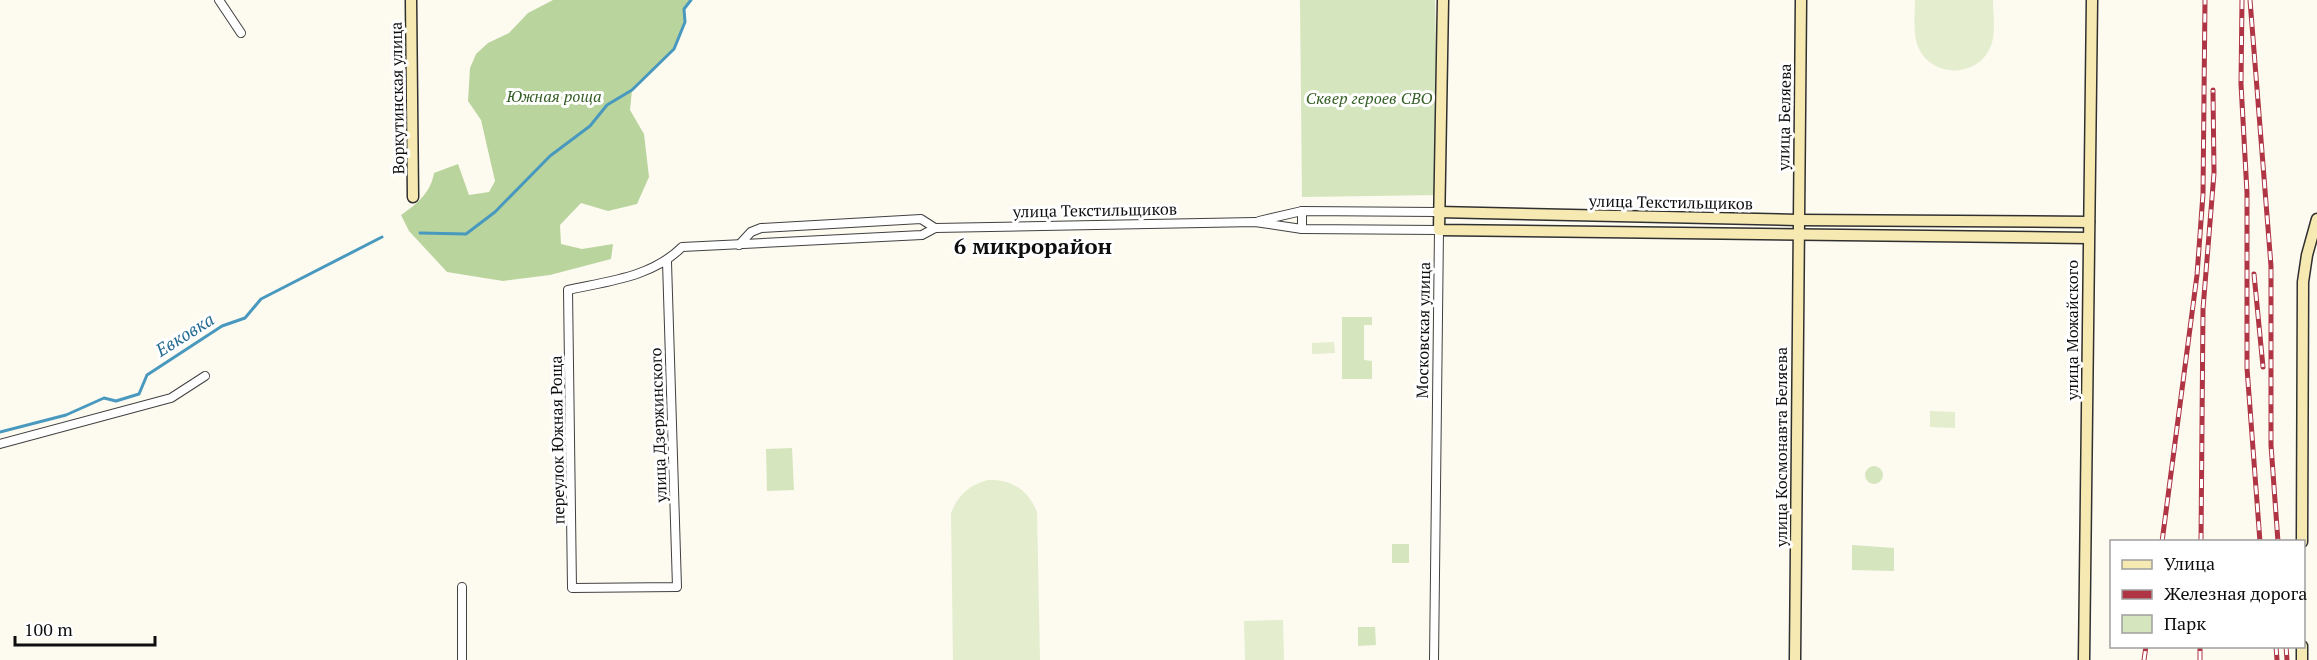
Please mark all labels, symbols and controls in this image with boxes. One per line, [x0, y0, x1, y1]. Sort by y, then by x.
street label: Воркутинская улица [385, 21, 409, 175]
street label: улица Беляева [1772, 63, 1796, 172]
park label: Южная роща [505, 85, 602, 107]
park label: Сквер героев СВО [1306, 87, 1433, 109]
street label: улица Текстильщиков [1588, 190, 1753, 214]
street label: улица Текстильщиков [1012, 198, 1177, 222]
district label: 6 микрорайон [954, 231, 1112, 260]
street label: улица Можайского [2061, 260, 2083, 401]
street label: Московская улица [1411, 262, 1435, 398]
water label: Евковка [150, 307, 218, 362]
street label: улица Дзержинского [644, 347, 672, 504]
street label: улица Космонавта Беляева [1770, 347, 1792, 548]
street label: переулок Южная Роща [545, 355, 569, 525]
legend [2110, 540, 2305, 648]
text: Улица [2164, 551, 2215, 575]
text: Железная дорога [2164, 581, 2307, 605]
scale bar [15, 609, 154, 647]
text: Парк [2164, 611, 2206, 635]
text: 100 m [24, 617, 73, 641]

